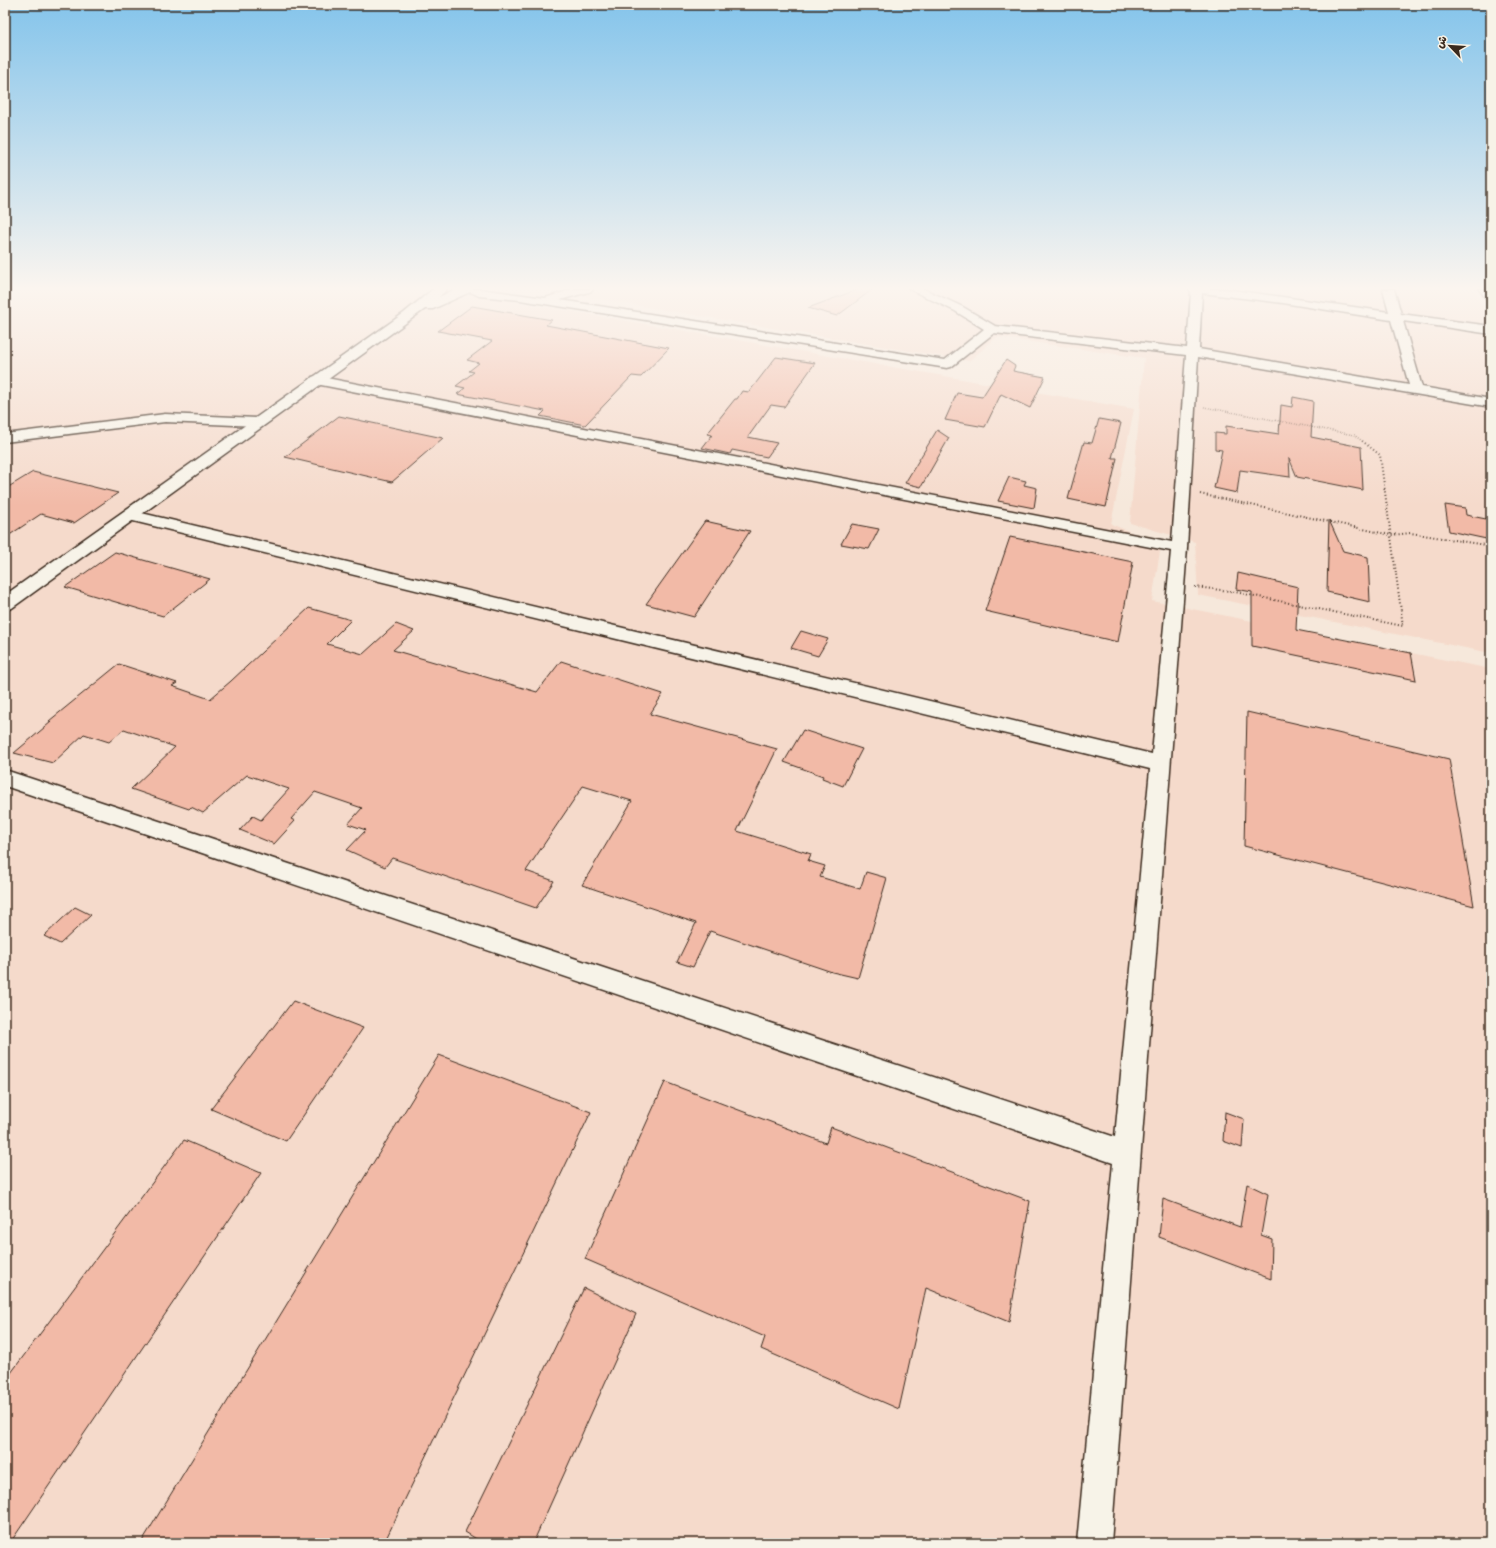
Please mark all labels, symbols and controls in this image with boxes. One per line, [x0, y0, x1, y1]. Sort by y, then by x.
north arrow [1430, 26, 1470, 66]
text: ش [1430, 32, 1453, 51]

